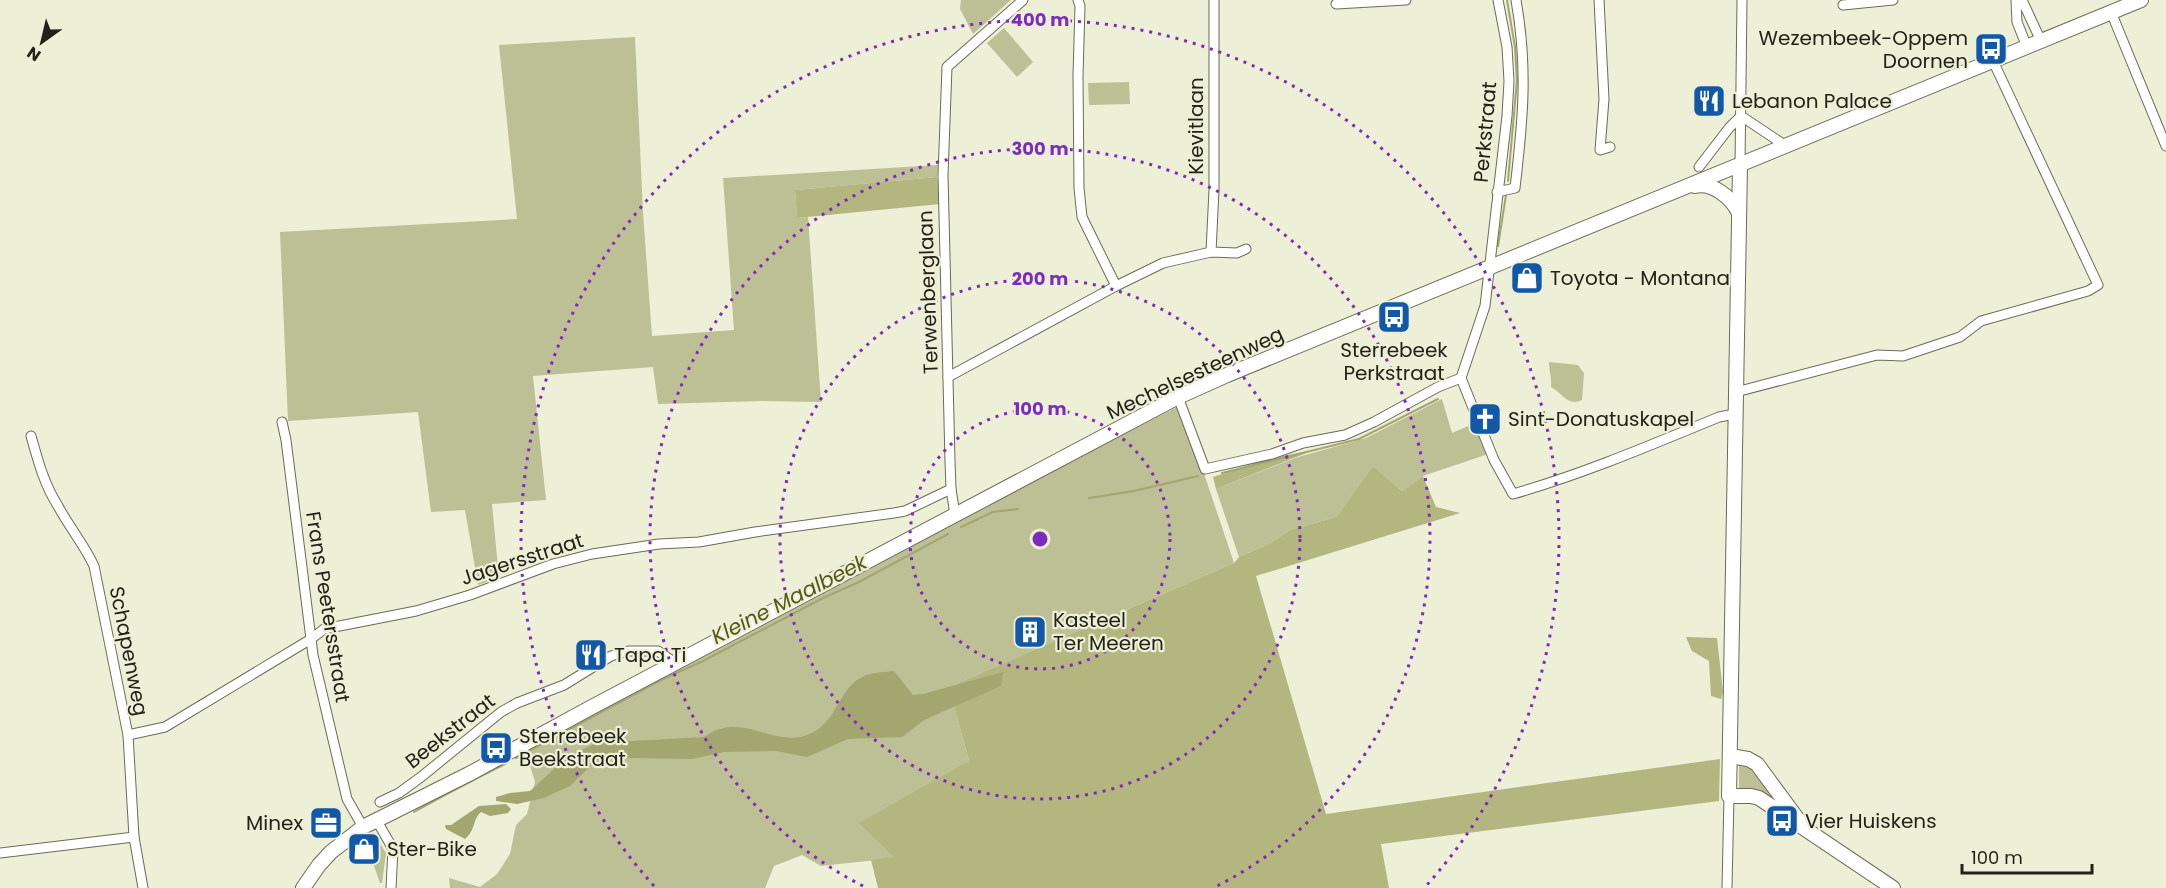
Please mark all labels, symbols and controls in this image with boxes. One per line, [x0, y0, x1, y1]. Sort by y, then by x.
text: 400 m [1011, 7, 1069, 32]
north arrow [12, 12, 72, 72]
place label: Wezembeek-Oppem Doornen [1759, 24, 1968, 75]
bus stop icon: Wezembeek-Oppem Doornen [1973, 31, 2009, 67]
text: N [22, 41, 45, 67]
street label: Kievitlaan [1182, 77, 1210, 175]
street label: Perkstraat [1467, 80, 1503, 184]
restaurant icon: Lebanon Palace [1691, 83, 1727, 119]
place label: Lebanon Palace [1732, 87, 1892, 115]
text: 300 m [1011, 136, 1069, 161]
street label: Terwenberglaan [911, 210, 945, 374]
shop icon: Toyota - Montana [1509, 260, 1545, 296]
place label: Toyota - Montana [1550, 264, 1730, 292]
text: 200 m [1012, 266, 1068, 291]
bus stop icon: Sterrebeek Perkstraat [1376, 299, 1412, 335]
street label: Mechelsesteenweg [1102, 320, 1288, 426]
place label: Sterrebeek Perkstraat [1340, 336, 1448, 387]
text: 100 m [1013, 396, 1067, 421]
church icon: Sint-Donatuskapel [1467, 401, 1503, 437]
place label: Sint-Donatuskapel [1508, 405, 1694, 433]
street label: Frans Peetersstraat [299, 509, 357, 705]
street label: Jagersstraat [457, 526, 587, 592]
centre of rings [1030, 529, 1050, 549]
water label: Kleine Maalbeek [706, 547, 873, 651]
street label: Schapenweg [103, 584, 155, 718]
place label: Kasteel Ter Meeren [1053, 606, 1164, 657]
building icon: Kasteel Ter Meeren [1012, 614, 1048, 650]
restaurant icon: Tapa Ti [573, 637, 609, 673]
place label: Tapa Ti [614, 641, 686, 669]
street label: Beekstraat [399, 687, 501, 775]
place label: Sterrebeek Beekstraat [519, 722, 627, 773]
bus stop icon: Sterrebeek Beekstraat [478, 730, 514, 766]
bus stop icon: Vier Huiskens [1764, 803, 1800, 839]
office icon: Minex [308, 805, 344, 841]
place label: Vier Huiskens [1805, 807, 1937, 835]
place label: Minex [246, 809, 303, 837]
shop icon: Ster-Bike [346, 831, 382, 867]
place label: Ster-Bike [387, 835, 477, 863]
scale bar [1962, 837, 2092, 875]
text: 100 m [1971, 845, 2023, 870]

